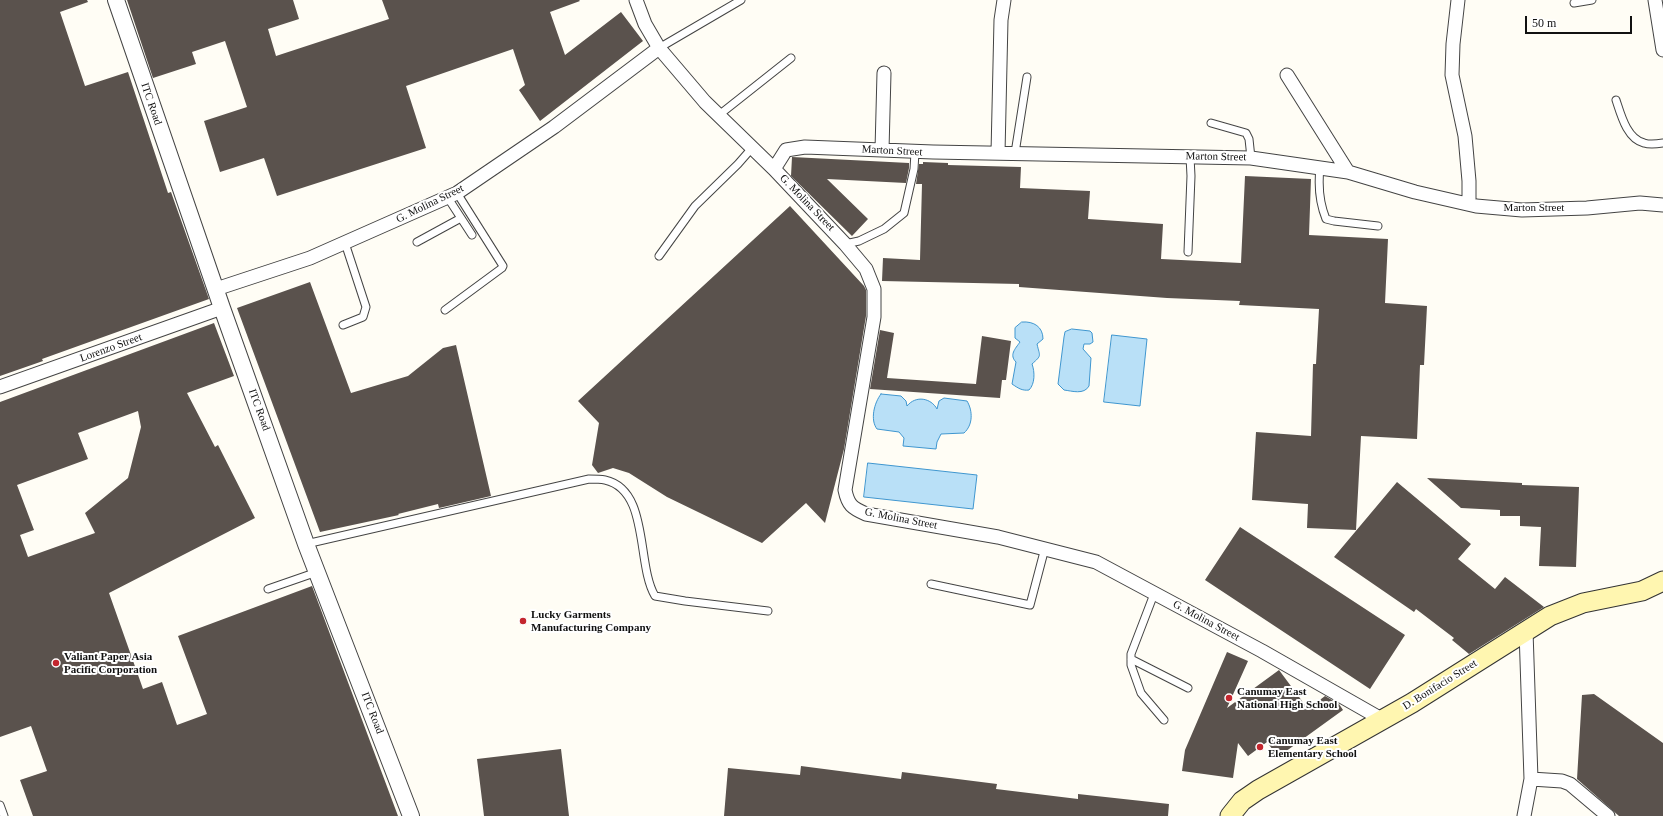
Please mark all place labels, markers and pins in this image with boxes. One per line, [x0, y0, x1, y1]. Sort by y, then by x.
place label: Lucky Garments Manufacturing Company [531, 608, 651, 634]
marker: Lucky Garments Manufacturing Company [518, 616, 528, 626]
place label: Valiant Paper Asia Pacific Corporation [64, 650, 157, 676]
marker: Valiant Paper Asia Pacific Corporation [51, 658, 61, 668]
place label: Canumay East National High School [1237, 685, 1337, 711]
marker: Canumay East National High School [1224, 693, 1234, 703]
place label: Canumay East Elementary School [1268, 734, 1357, 760]
marker: Canumay East Elementary School [1255, 742, 1265, 752]

